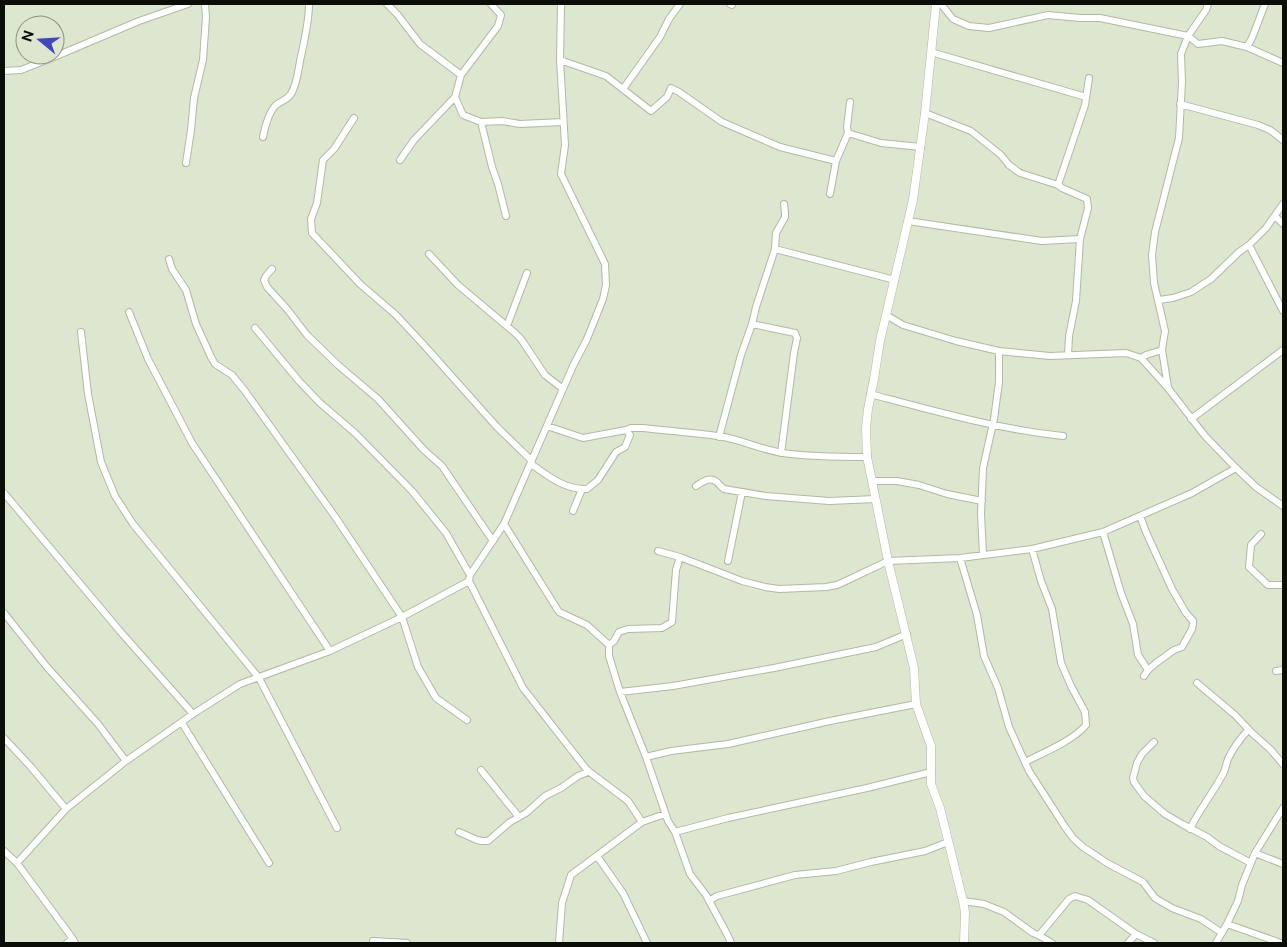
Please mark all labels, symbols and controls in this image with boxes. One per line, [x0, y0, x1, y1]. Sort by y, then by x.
north arrow [15, 15, 65, 65]
text: N [18, 28, 37, 44]

